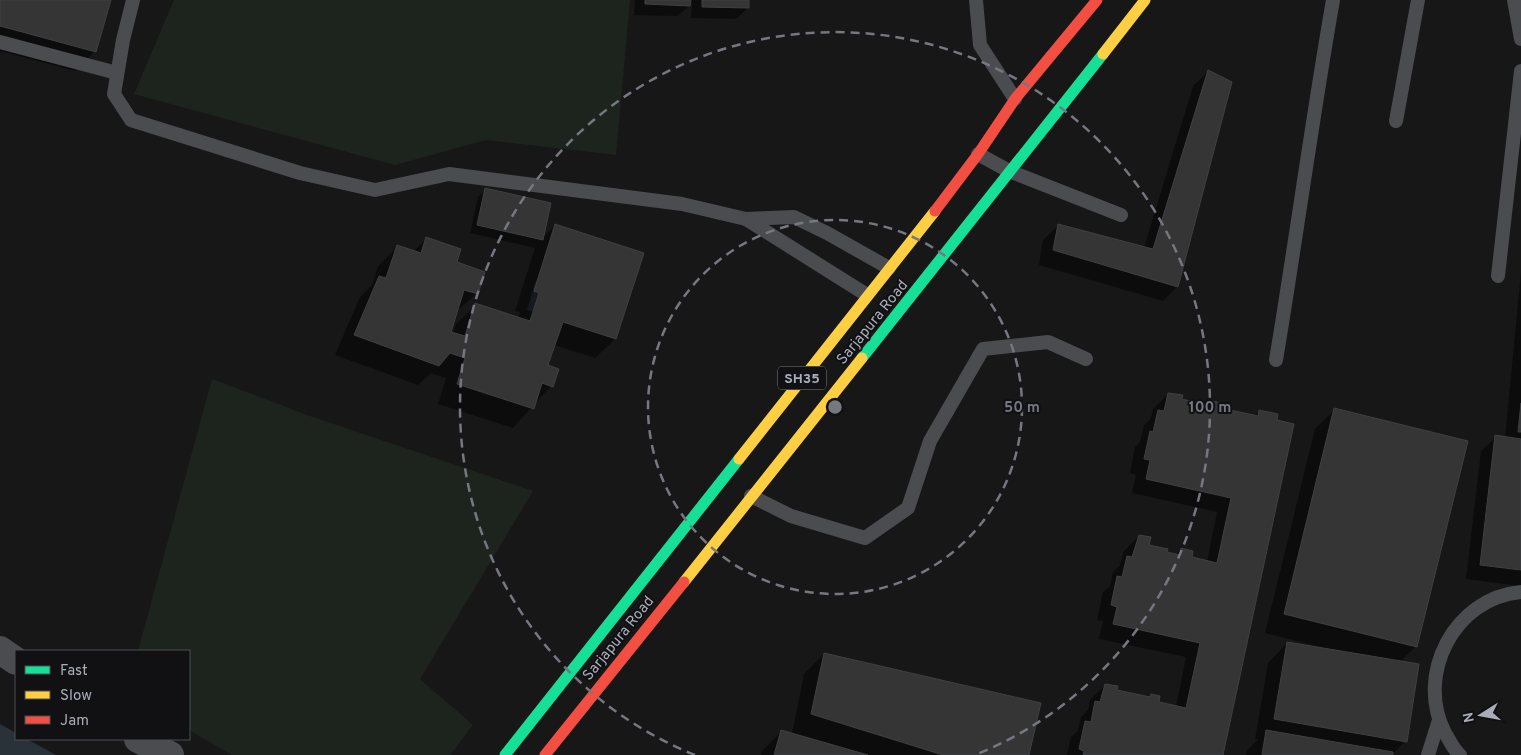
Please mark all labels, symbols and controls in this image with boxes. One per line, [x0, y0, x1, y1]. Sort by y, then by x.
street label: Sarjapura Road [833, 277, 913, 369]
road number: SH35 [778, 366, 826, 389]
centre of rings [826, 398, 844, 416]
text: 50 m [1004, 399, 1040, 418]
text: 100 m [1189, 399, 1231, 418]
street label: Sarjapura Road [579, 593, 659, 685]
legend [15, 650, 190, 740]
text: Fast [60, 662, 88, 681]
text: Slow [60, 687, 92, 706]
north arrow [1456, 690, 1506, 740]
text: N [1460, 711, 1479, 724]
text: Jam [60, 712, 89, 731]

